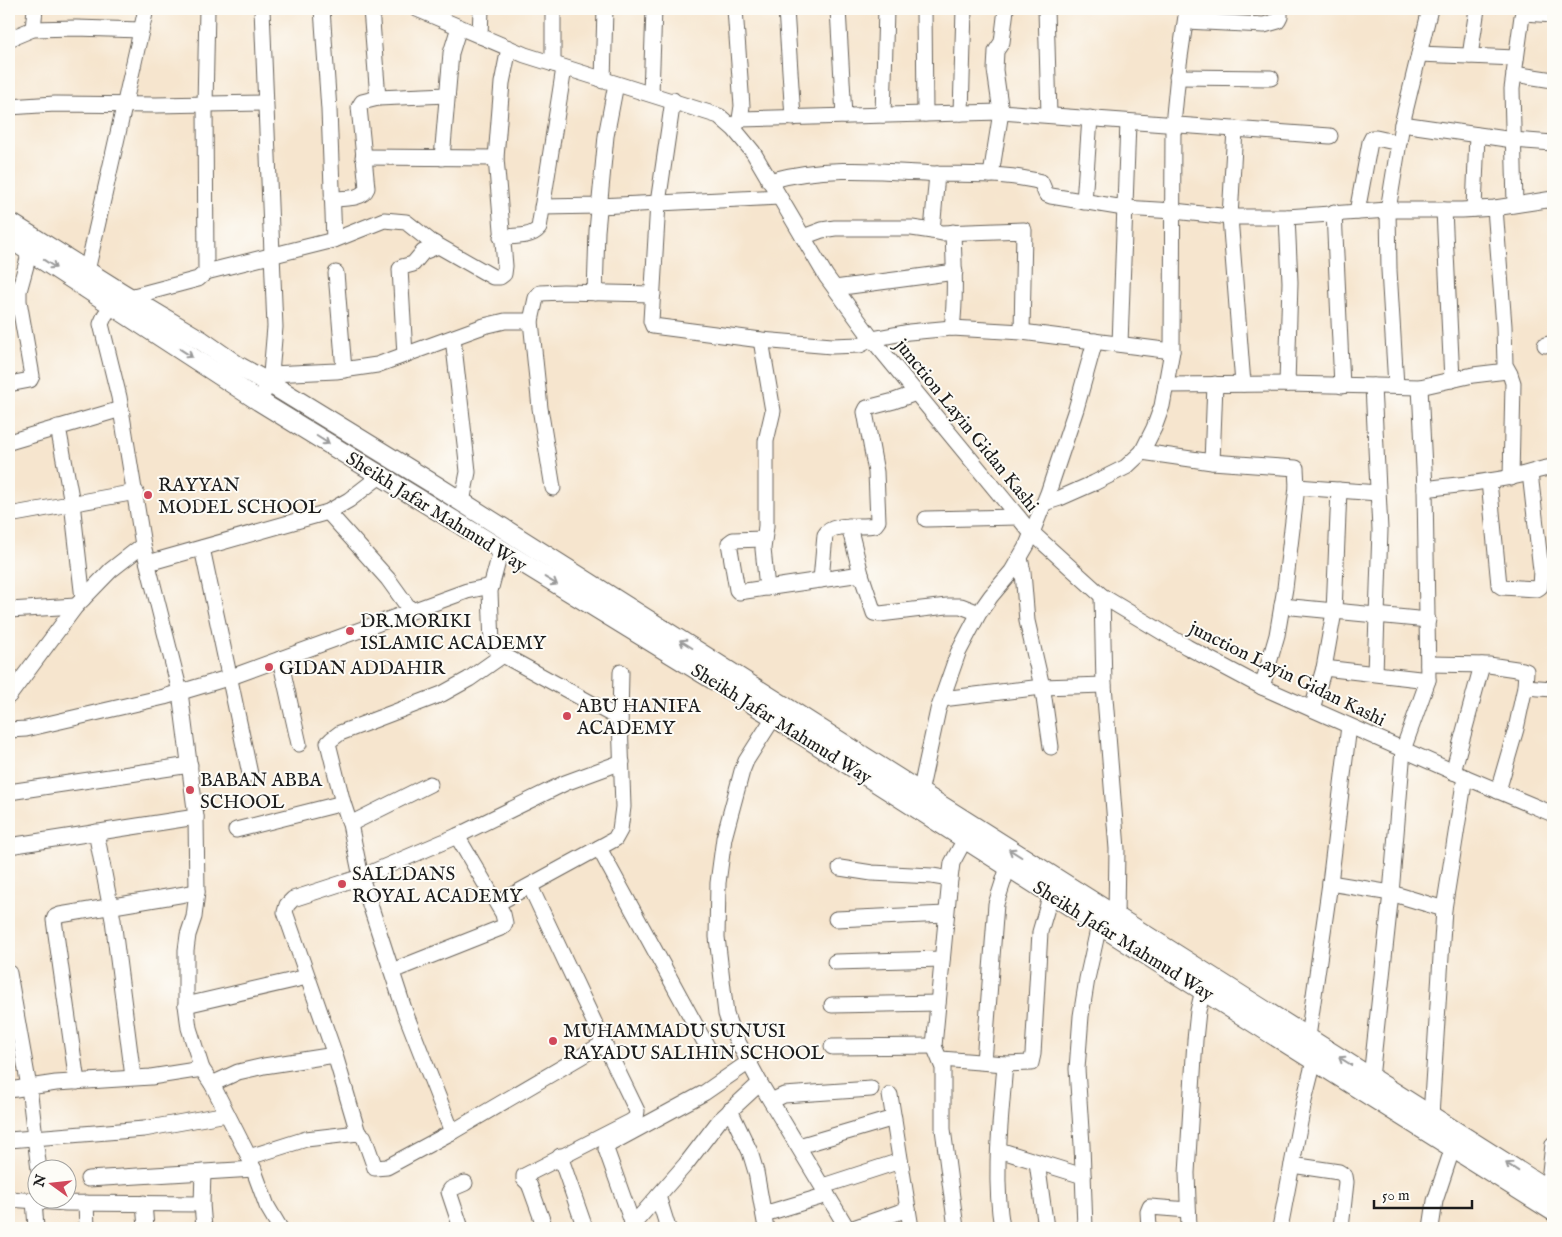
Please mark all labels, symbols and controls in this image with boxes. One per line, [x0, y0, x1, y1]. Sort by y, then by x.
one-way arrow [42, 259, 56, 269]
street label: junction Layin Gidan Kashi [888, 333, 1044, 517]
one-way arrow [178, 349, 192, 359]
one-way arrow [316, 435, 330, 446]
street label: Sheikh Jafar Mahmud Way [341, 447, 531, 579]
place label: RAYYAN MODEL SCHOOL [158, 474, 322, 520]
marker: RAYYAN MODEL SCHOOL [142, 489, 154, 501]
one-way arrow [543, 576, 557, 586]
place label: DR.MORIKI ISLAMIC ACADEMY [360, 610, 547, 656]
street label: junction Layin Gidan Kashi [1183, 616, 1389, 733]
marker: DR.MORIKI ISLAMIC ACADEMY [344, 625, 356, 637]
one-way arrow [680, 639, 694, 649]
place label: GIDAN ADDAHIR [279, 657, 446, 681]
street label: Sheikh Jafar Mahmud Way [686, 659, 876, 791]
marker: GIDAN ADDAHIR [263, 661, 275, 673]
place label: ABU HANIFA ACADEMY [576, 695, 702, 741]
marker: ABU HANIFA ACADEMY [561, 710, 573, 722]
place label: BABAN ABBA SCHOOL [200, 769, 323, 815]
marker: BABAN ABBA SCHOOL [184, 784, 196, 796]
one-way arrow [1009, 848, 1023, 858]
place label: SALLDANS ROYAL ACADEMY [352, 863, 523, 909]
street label: Sheikh Jafar Mahmud Way [1028, 876, 1218, 1008]
marker: SALLDANS ROYAL ACADEMY [336, 878, 348, 890]
place label: MUHAMMADU SUNUSI RAYADU SALIHIN SCHOOL [563, 1020, 825, 1066]
marker: MUHAMMADU SUNUSI RAYADU SALIHIN SCHOOL [547, 1035, 559, 1047]
one-way arrow [1339, 1056, 1353, 1066]
north arrow [28, 1160, 78, 1210]
one-way arrow [1506, 1162, 1520, 1172]
text: N [30, 1173, 51, 1190]
scale bar [1374, 1177, 1472, 1209]
text: 50 m [1382, 1186, 1410, 1205]

